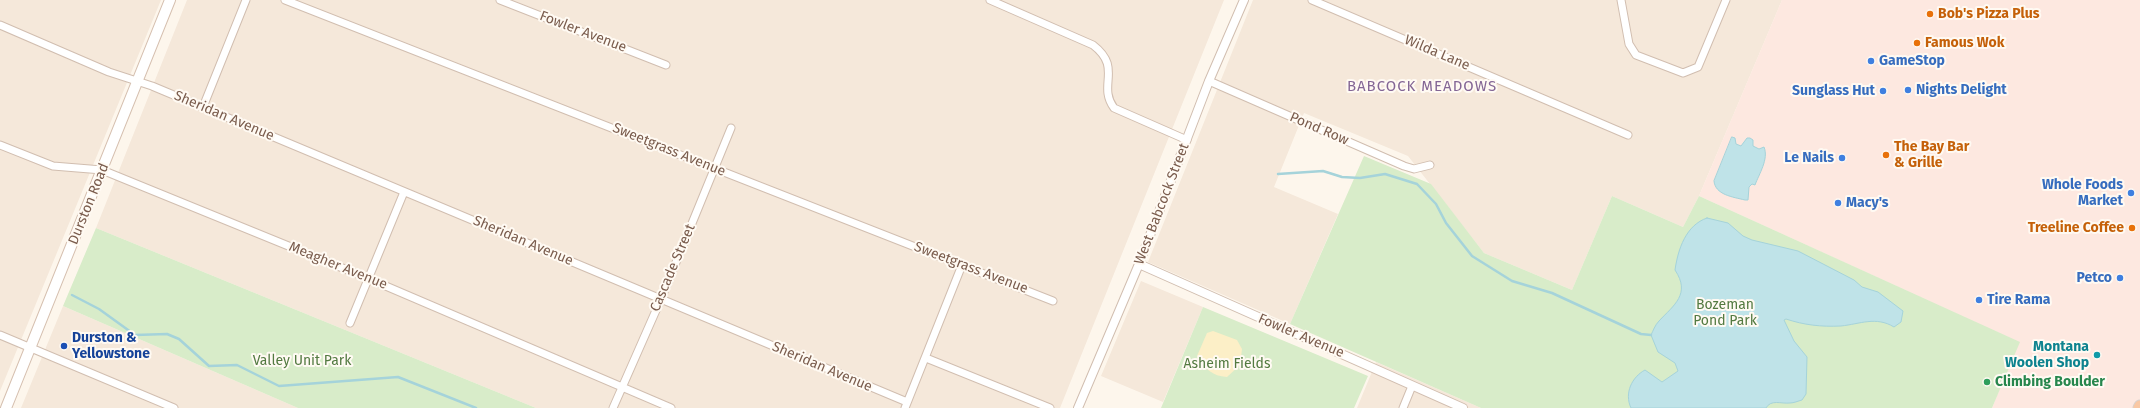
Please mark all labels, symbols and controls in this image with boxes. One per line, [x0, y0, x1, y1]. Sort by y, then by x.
place label: Bob's Pizza Plus [1938, 6, 2039, 22]
street label: Fowler Avenue [537, 8, 629, 56]
marker: Bob's Pizza Plus [1925, 9, 1935, 19]
street label: Wilda Lane [1402, 32, 1472, 74]
place label: Famous Wok [1925, 35, 2004, 51]
marker: Famous Wok [1912, 38, 1922, 48]
place label: GameStop [1879, 53, 1945, 69]
marker: GameStop [1866, 56, 1876, 66]
district label: BABCOCK MEADOWS [1347, 78, 1497, 96]
place label: Nights Delight [1916, 82, 2007, 98]
place label: Sunglass Hut [1792, 83, 1875, 99]
marker: Nights Delight [1903, 85, 1913, 95]
marker: Sunglass Hut [1878, 86, 1888, 96]
street label: Sheridan Avenue [171, 87, 277, 145]
street label: Pond Row [1287, 109, 1351, 149]
street label: Sweetgrass Avenue [610, 120, 728, 180]
place label: The Bay Bar & Grille [1894, 139, 1969, 172]
street label: West Babcock Street [1131, 141, 1193, 267]
place label: Le Nails [1784, 150, 1834, 166]
marker: The Bay Bar & Grille [1881, 150, 1891, 160]
marker: Le Nails [1837, 153, 1847, 163]
street label: Durston Road [65, 161, 113, 247]
place label: Whole Foods Market [2042, 177, 2123, 210]
marker: Whole Foods Market [2126, 188, 2136, 198]
place label: Macy's [1846, 195, 1889, 211]
marker: Macy's [1833, 198, 1843, 208]
street label: Sheridan Avenue [470, 212, 576, 270]
place label: Treeline Coffee [2028, 220, 2124, 236]
street label: Cascade Street [647, 222, 699, 314]
marker: Treeline Coffee [2127, 223, 2137, 233]
street label: Meagher Avenue [286, 239, 390, 293]
street label: Sweetgrass Avenue [912, 239, 1030, 297]
place label: Petco [2077, 270, 2112, 286]
marker: Petco [2115, 273, 2125, 283]
place label: Tire Rama [1987, 292, 2050, 308]
marker: Tire Rama [1974, 295, 1984, 305]
park label: Bozeman Pond Park [1693, 297, 1757, 330]
street label: Fowler Avenue [1255, 310, 1347, 362]
place label: Durston & Yellowstone [72, 330, 150, 362]
street label: Sheridan Avenue [769, 338, 875, 396]
place label: Montana Woolen Shop [2005, 339, 2089, 372]
marker: Durston & Yellowstone [59, 341, 69, 351]
marker: Montana Woolen Shop [2092, 350, 2102, 360]
park label: Valley Unit Park [253, 353, 351, 369]
park label: Asheim Fields [1184, 356, 1270, 372]
place label: Climbing Boulder [1995, 374, 2105, 390]
marker: Climbing Boulder [1982, 377, 1992, 387]

